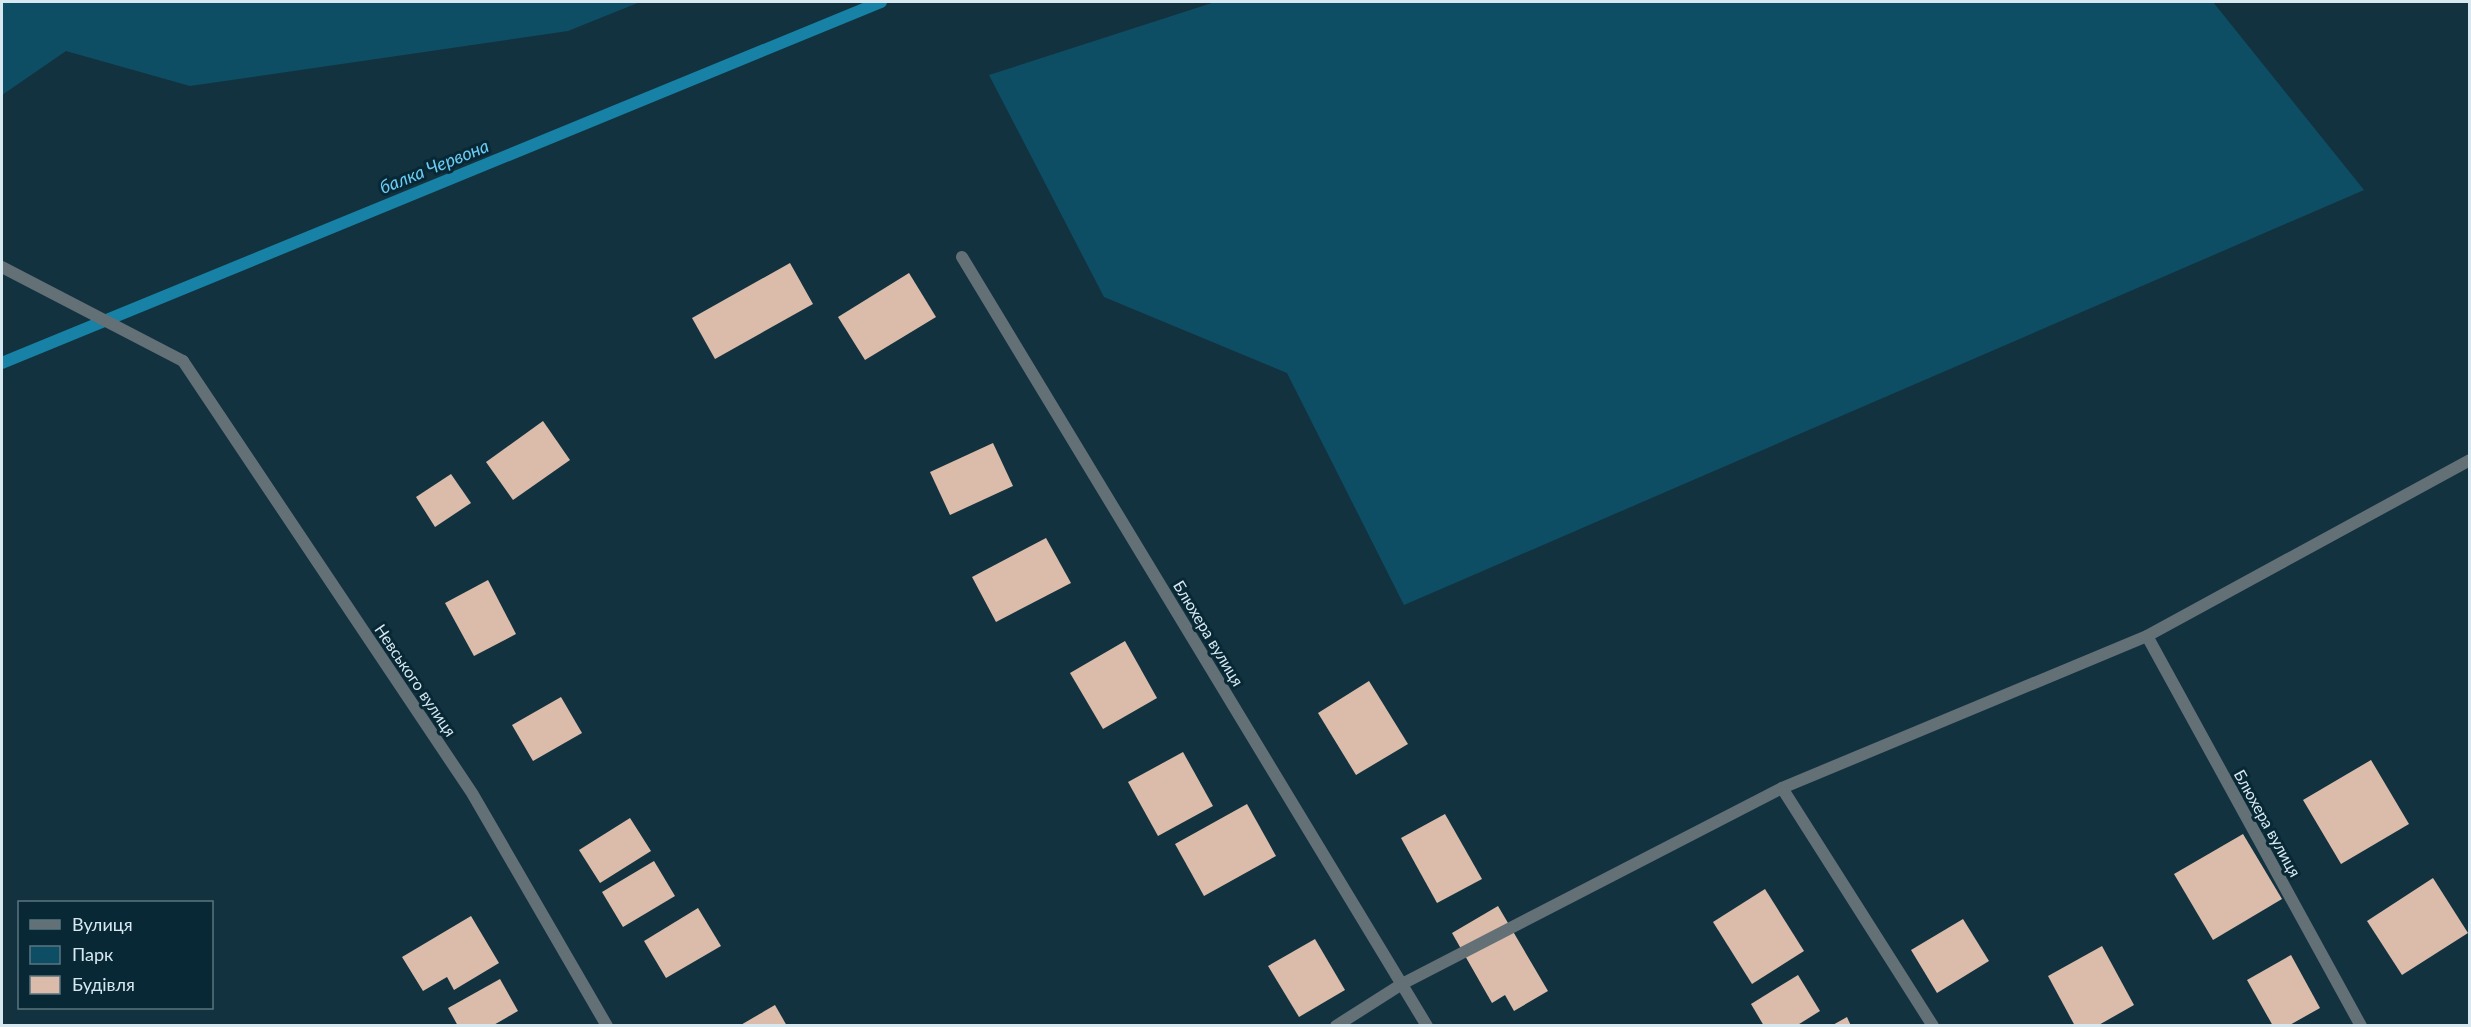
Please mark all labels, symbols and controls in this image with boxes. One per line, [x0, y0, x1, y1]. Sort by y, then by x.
water label: балка Червона [376, 134, 492, 198]
street label: Блюхера вулиця [1170, 577, 1248, 689]
street label: Невського вулиця [371, 620, 461, 740]
street label: Блюхера вулиця [2231, 766, 2305, 880]
legend [18, 901, 213, 1009]
text: Вулиця [72, 913, 133, 935]
text: Парк [72, 943, 114, 965]
text: Будівля [72, 973, 135, 995]

